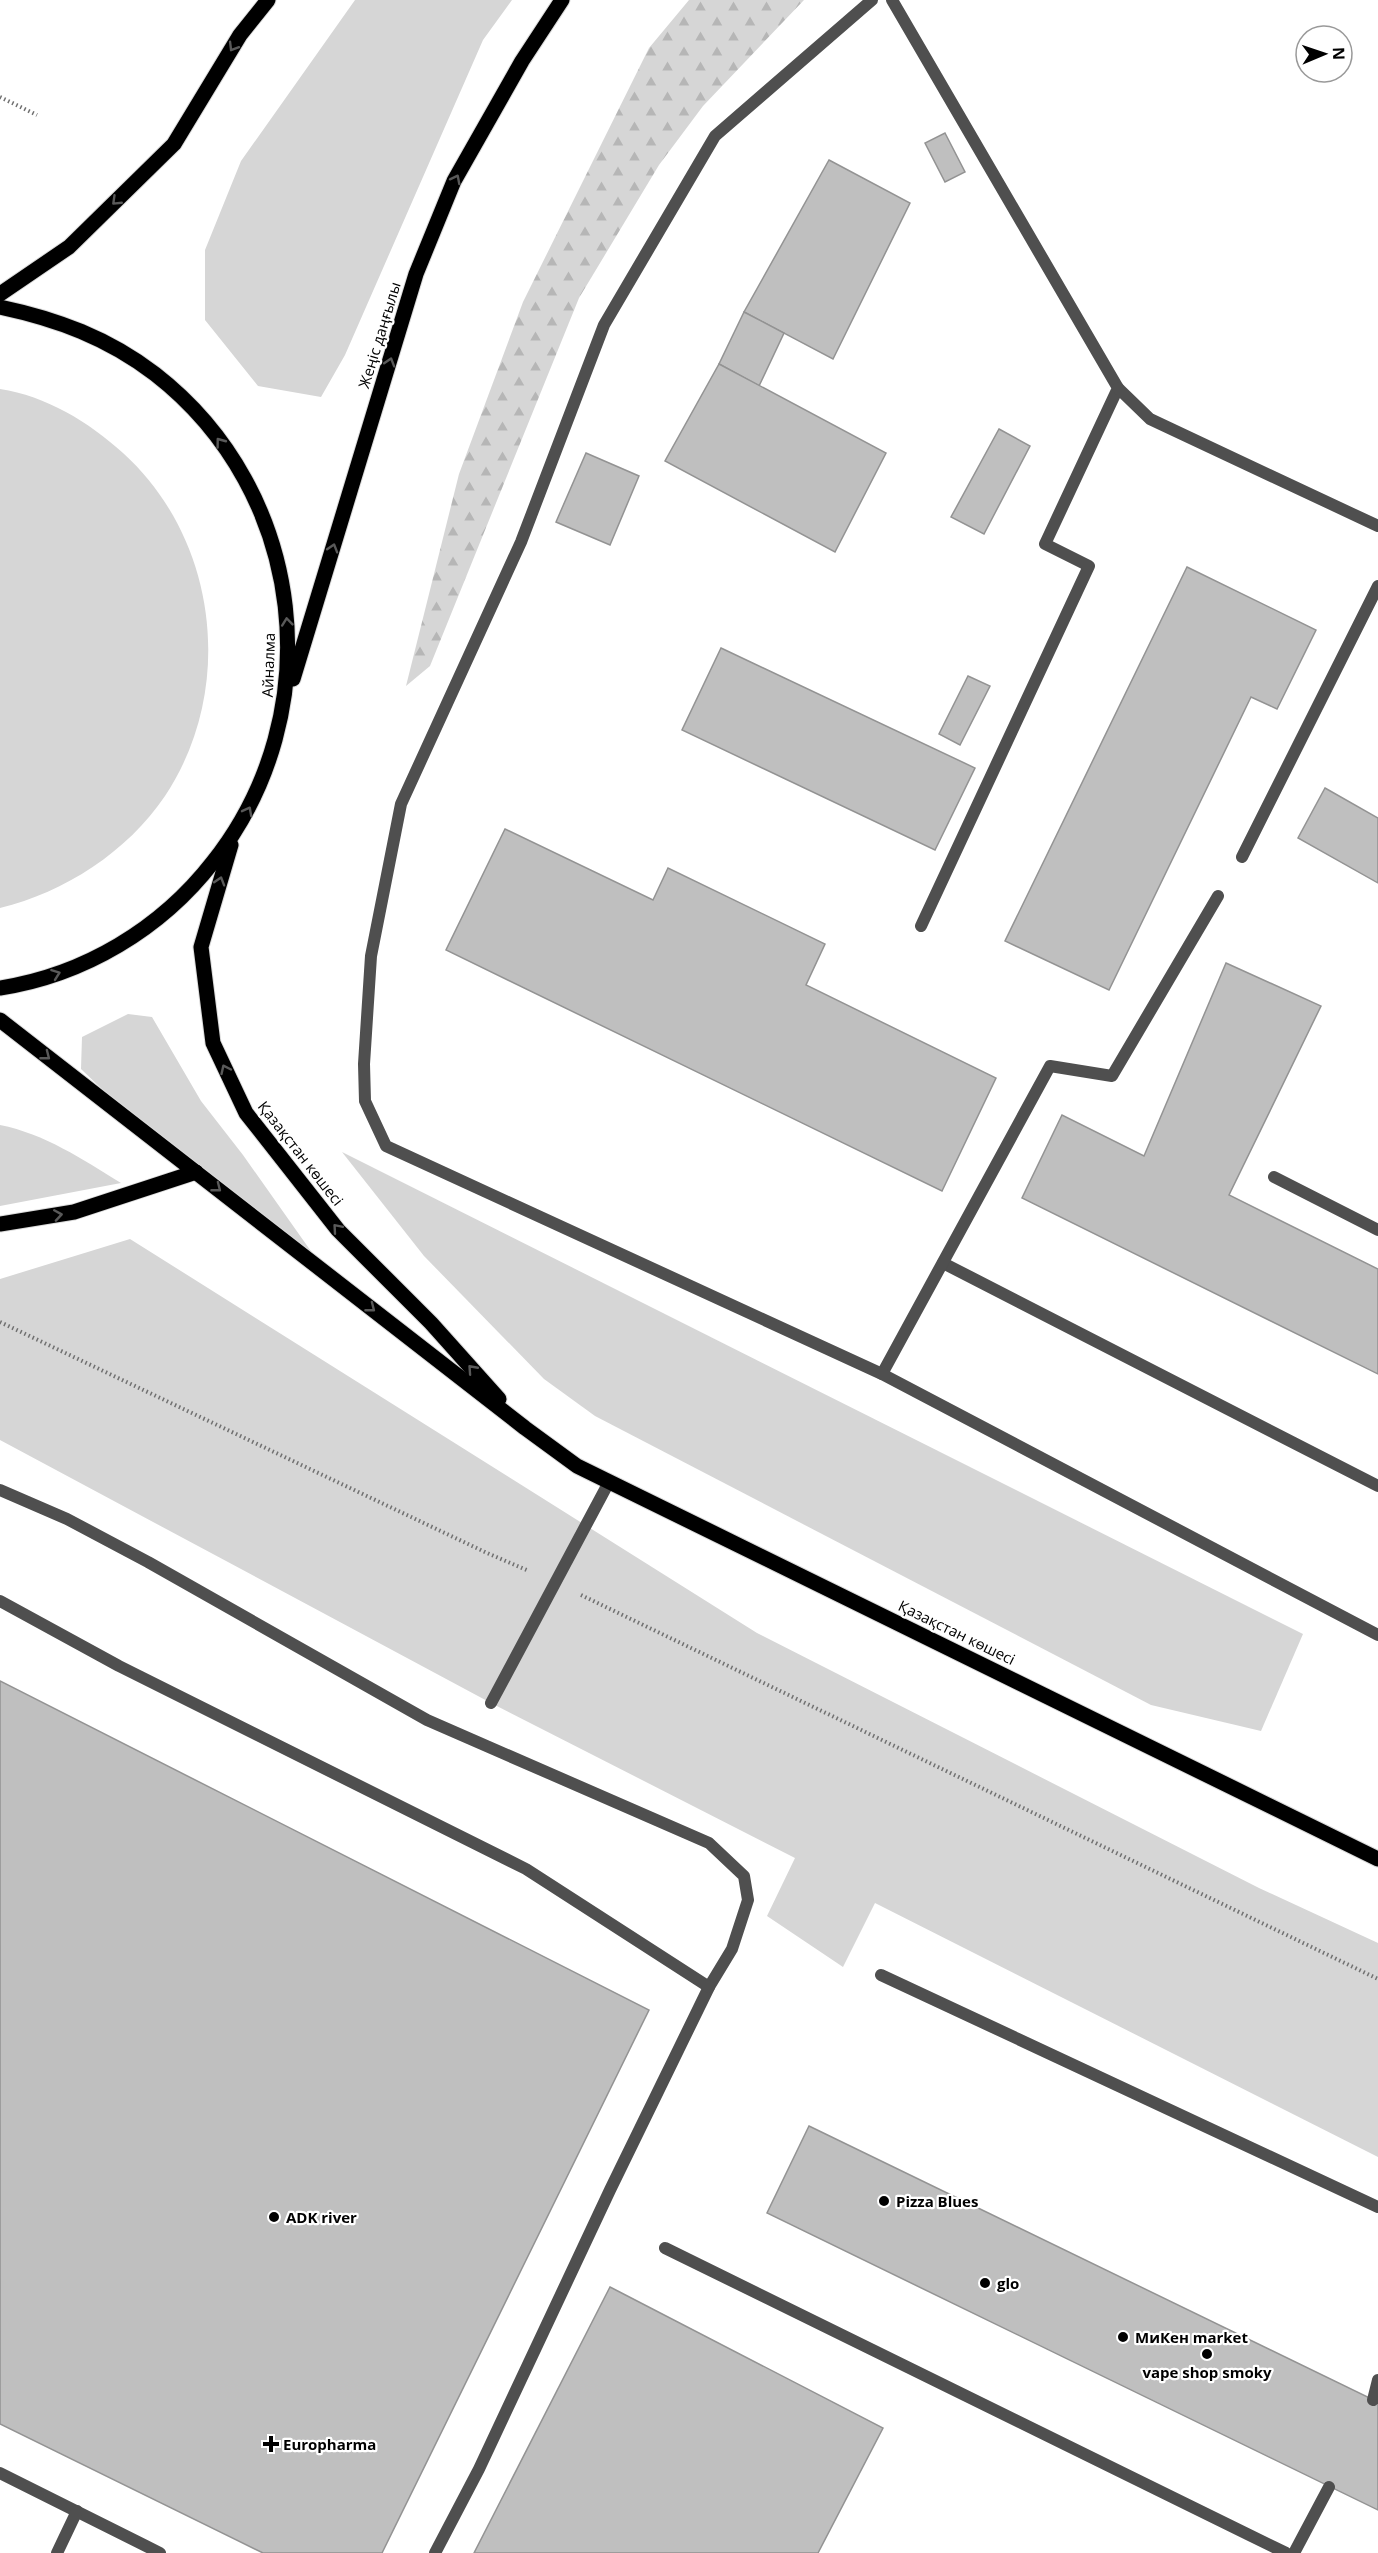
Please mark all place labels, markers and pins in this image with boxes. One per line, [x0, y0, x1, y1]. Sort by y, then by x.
place label: Pizza Blues [896, 2191, 978, 2211]
marker: Pizza Blues [877, 2194, 891, 2208]
place label: ADK river [286, 2207, 357, 2227]
marker: ADK river [267, 2210, 281, 2224]
place label: glo [997, 2273, 1019, 2293]
marker: glo [978, 2276, 992, 2290]
place label: МиКен market [1135, 2327, 1248, 2347]
marker: МиКен market [1116, 2330, 1130, 2344]
marker: vape shop smoky [1200, 2347, 1214, 2361]
place label: vape shop smoky [1142, 2362, 1272, 2382]
place label: Europharma [283, 2434, 376, 2454]
marker: Europharma [264, 2437, 278, 2451]

